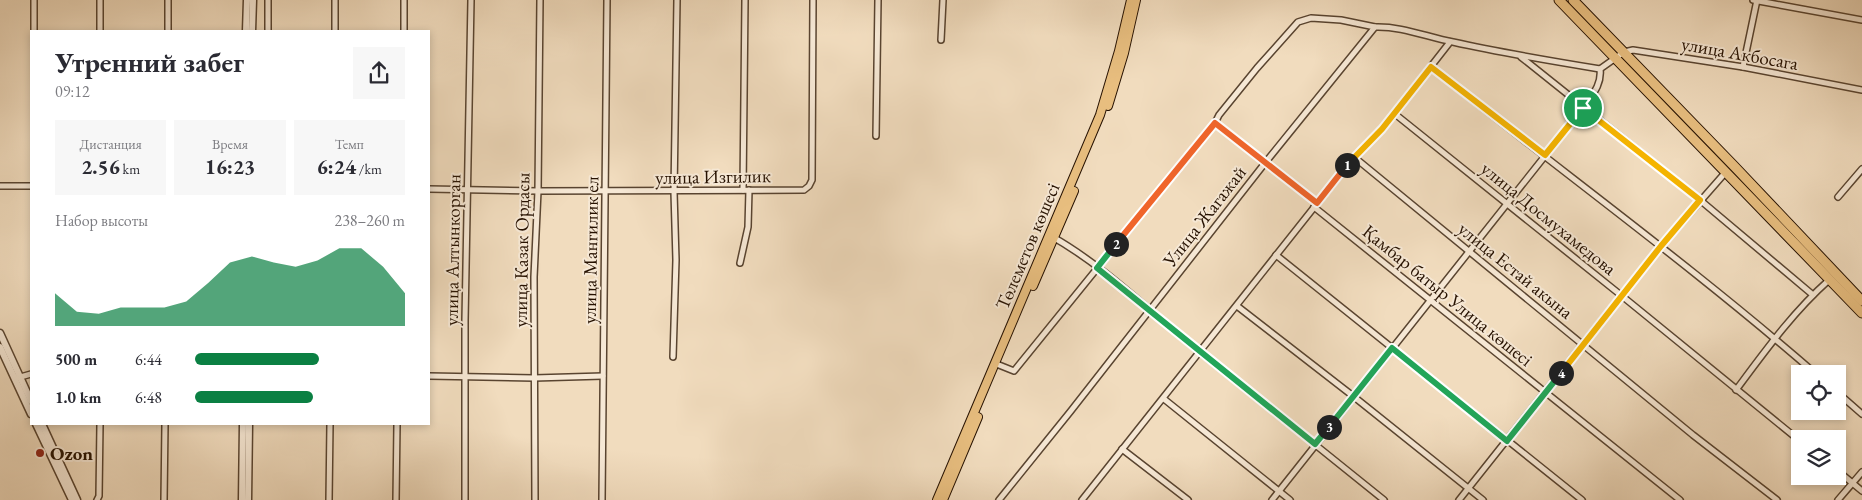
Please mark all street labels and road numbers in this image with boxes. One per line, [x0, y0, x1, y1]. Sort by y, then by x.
street label: улица Акбосага [1680, 31, 1801, 76]
street label: улица Досмухамедова [1476, 156, 1622, 281]
street label: Улица Жагажай [1157, 161, 1252, 273]
street label: улица Изгилик [655, 163, 771, 190]
street label: улица Казак Ордасы [508, 172, 535, 328]
street label: улица Алтынкорган [439, 174, 466, 326]
street label: улица Мангилик ел [577, 176, 604, 324]
street label: Төлеметов көшесі [989, 179, 1066, 313]
street label: улица Естай акына [1453, 216, 1579, 325]
street label: Қамбар батыр Улица көшесі [1357, 219, 1538, 372]

